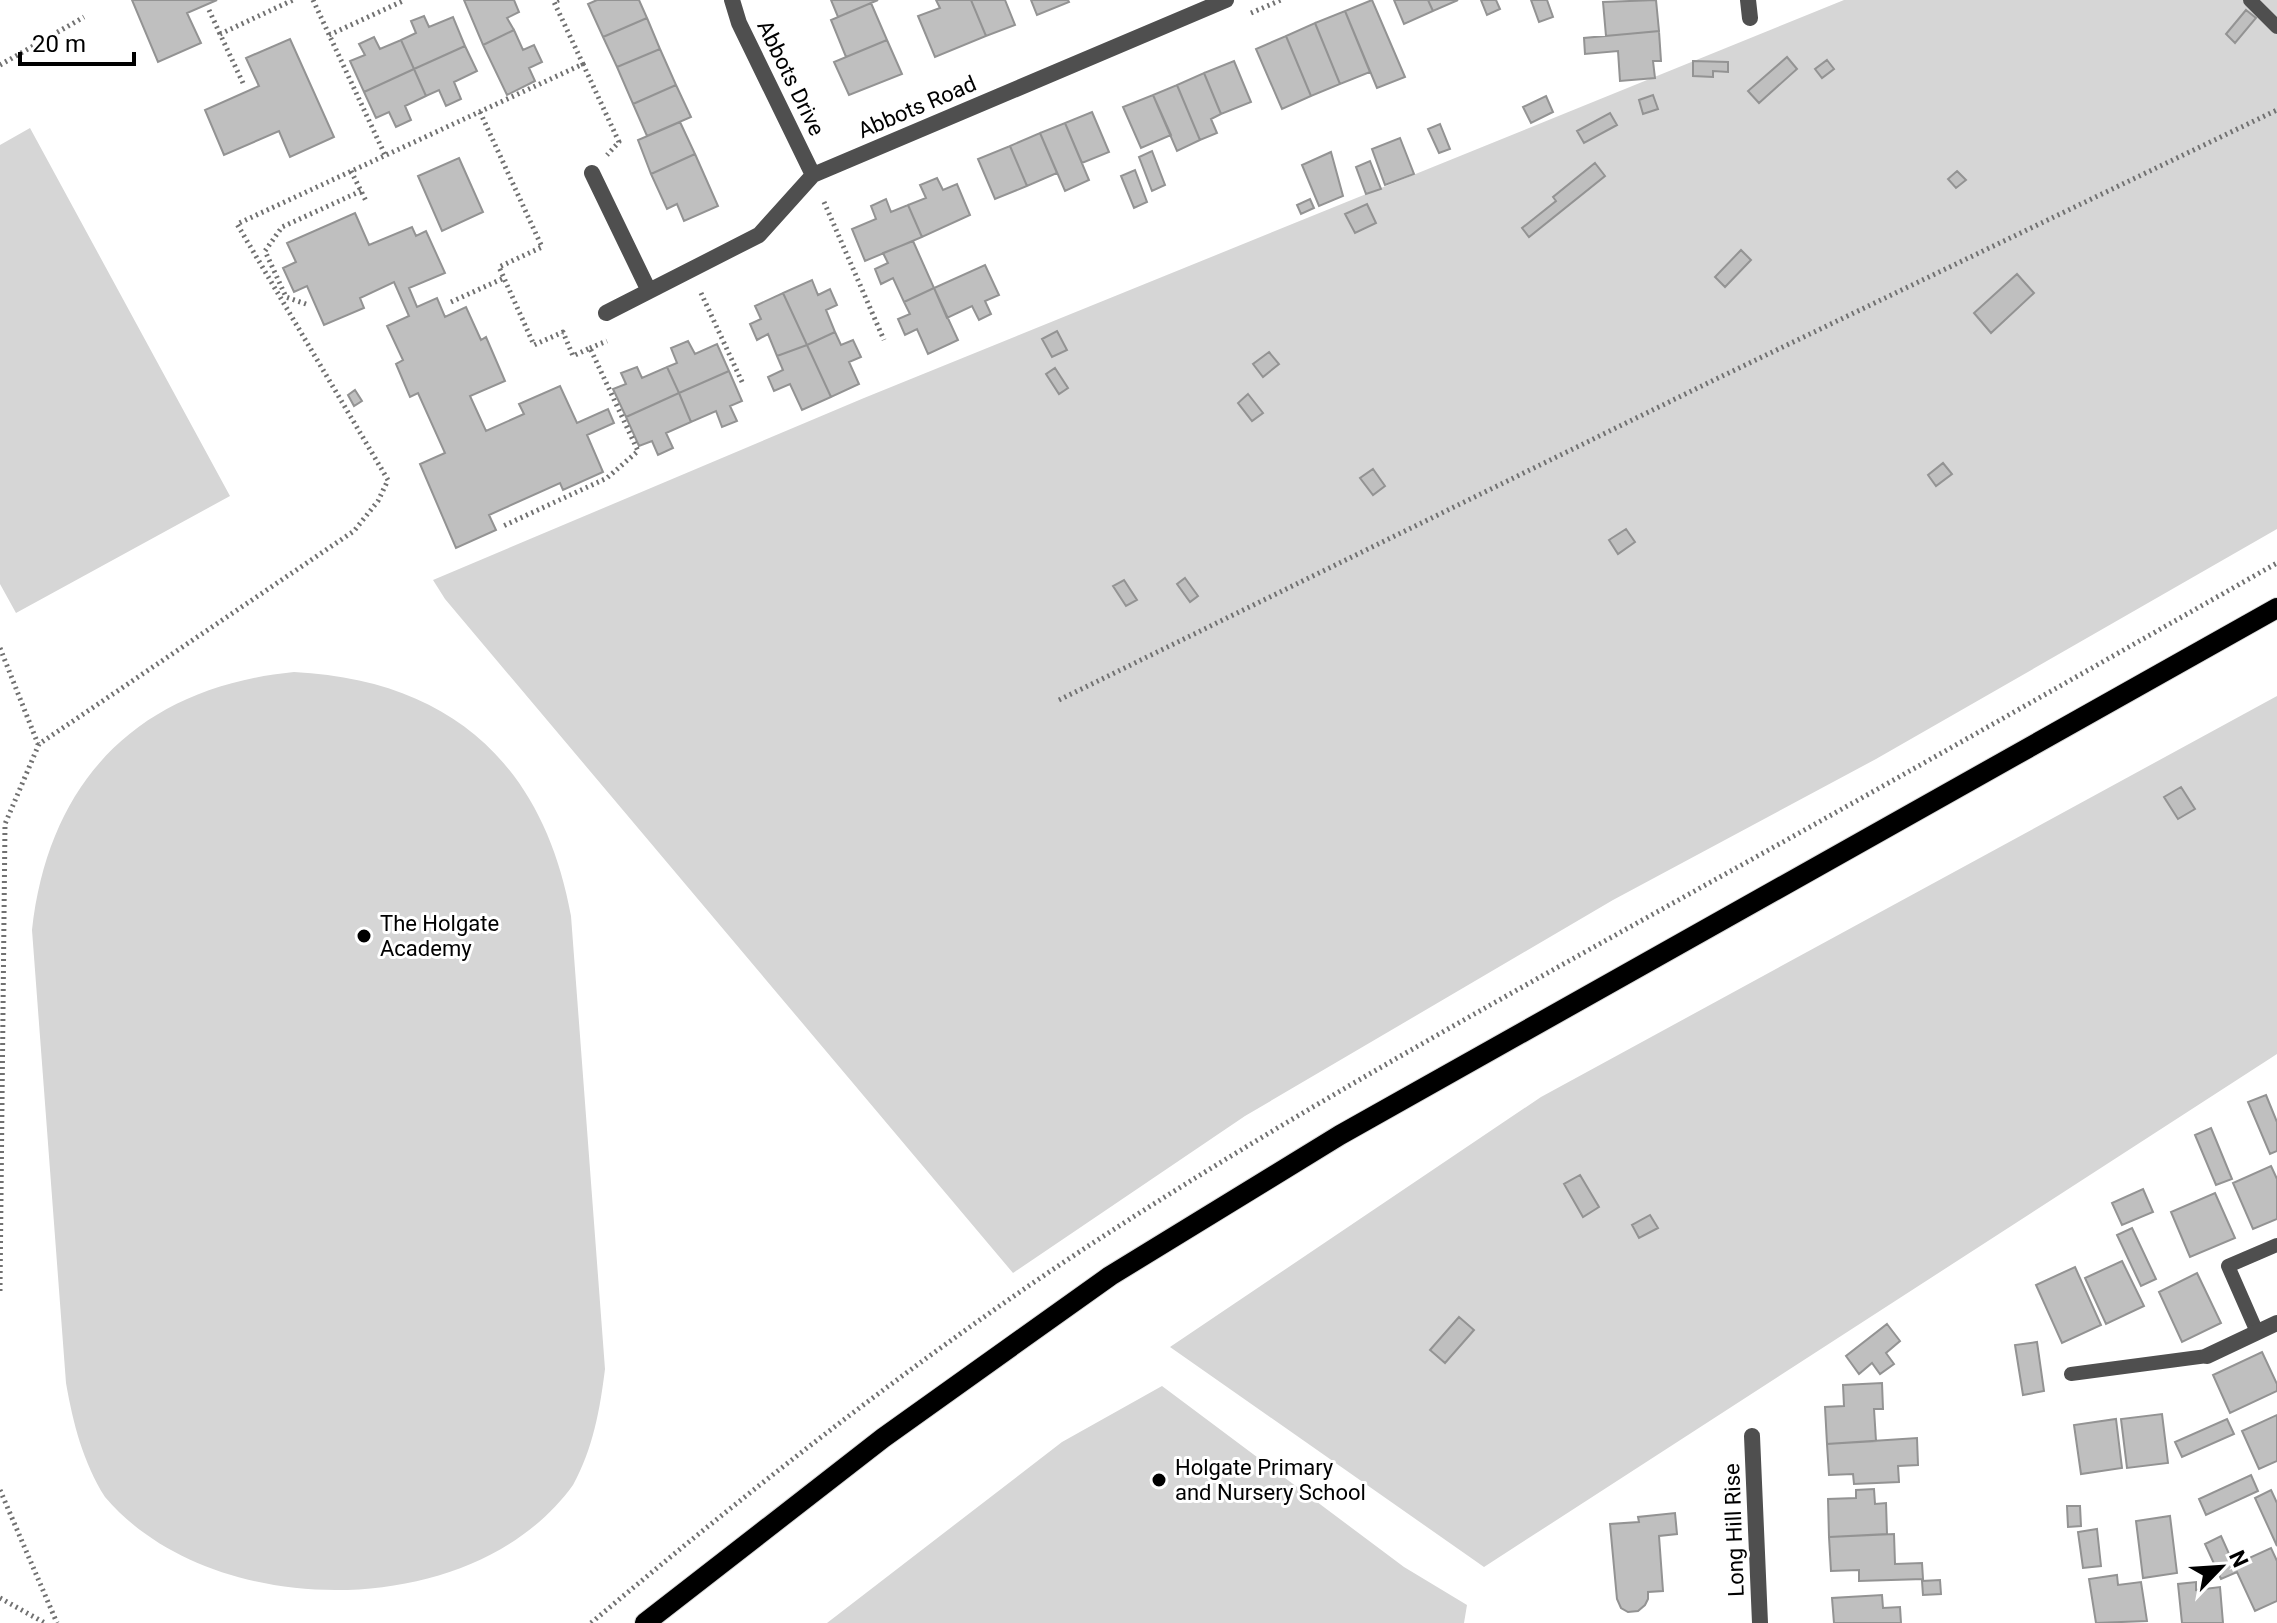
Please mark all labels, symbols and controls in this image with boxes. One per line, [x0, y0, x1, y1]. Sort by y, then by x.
scale bar [20, 16, 134, 66]
street label: Abbots Drive [752, 16, 830, 140]
text: 20 m [32, 30, 86, 58]
street label: Abbots Road [854, 71, 980, 143]
place label: The Holgate Academy [380, 911, 499, 961]
marker: The Holgate Academy [355, 927, 373, 945]
place label: Holgate Primary and Nursery School [1175, 1455, 1366, 1505]
street label: Long Hill Rise [1719, 1463, 1749, 1597]
marker: Holgate Primary and Nursery School [1150, 1471, 1168, 1489]
north arrow [2181, 1527, 2261, 1607]
text: N [2224, 1546, 2253, 1571]

